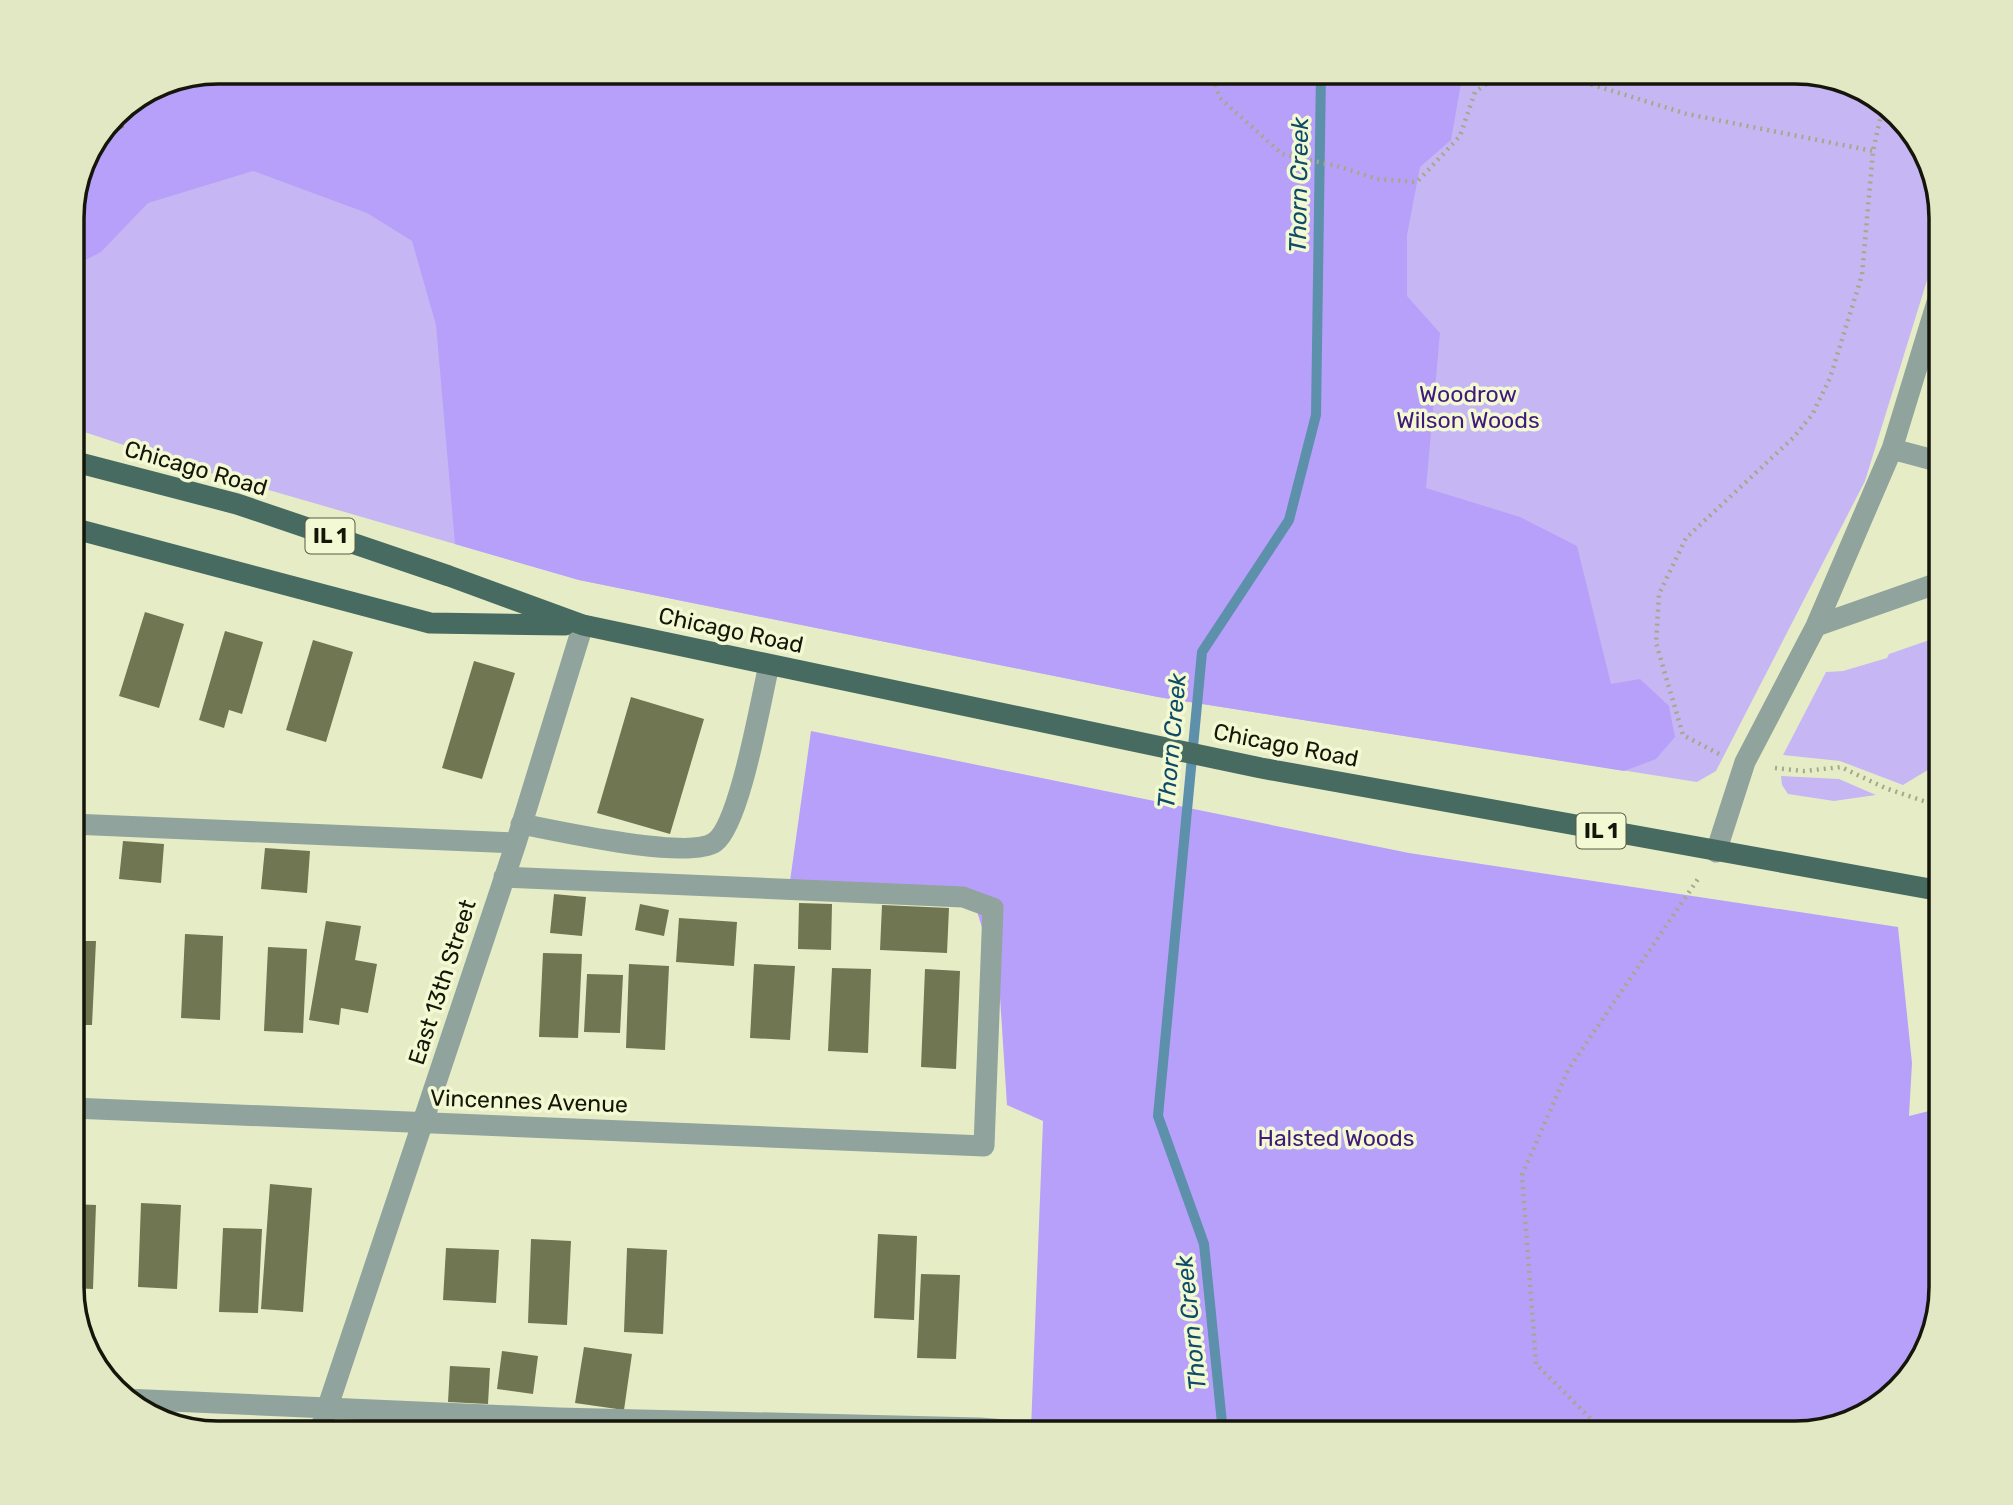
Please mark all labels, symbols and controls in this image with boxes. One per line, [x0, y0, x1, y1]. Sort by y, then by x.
water label: Thorn Creek [1284, 116, 1314, 253]
park label: Woodrow Wilson Woods [1396, 380, 1540, 434]
street label: Chicago Road [121, 434, 271, 502]
road number: IL 1 [306, 518, 354, 554]
street label: Chicago Road [656, 601, 806, 659]
water label: Thorn Creek [1152, 672, 1192, 810]
street label: Chicago Road [1211, 717, 1361, 773]
road number: IL 1 [1576, 814, 1626, 848]
street label: East 13th Street [402, 896, 482, 1068]
street label: Vincennes Avenue [429, 1084, 629, 1118]
park label: Halsted Woods [1257, 1124, 1415, 1152]
water label: Thorn Creek [1170, 1254, 1212, 1392]

